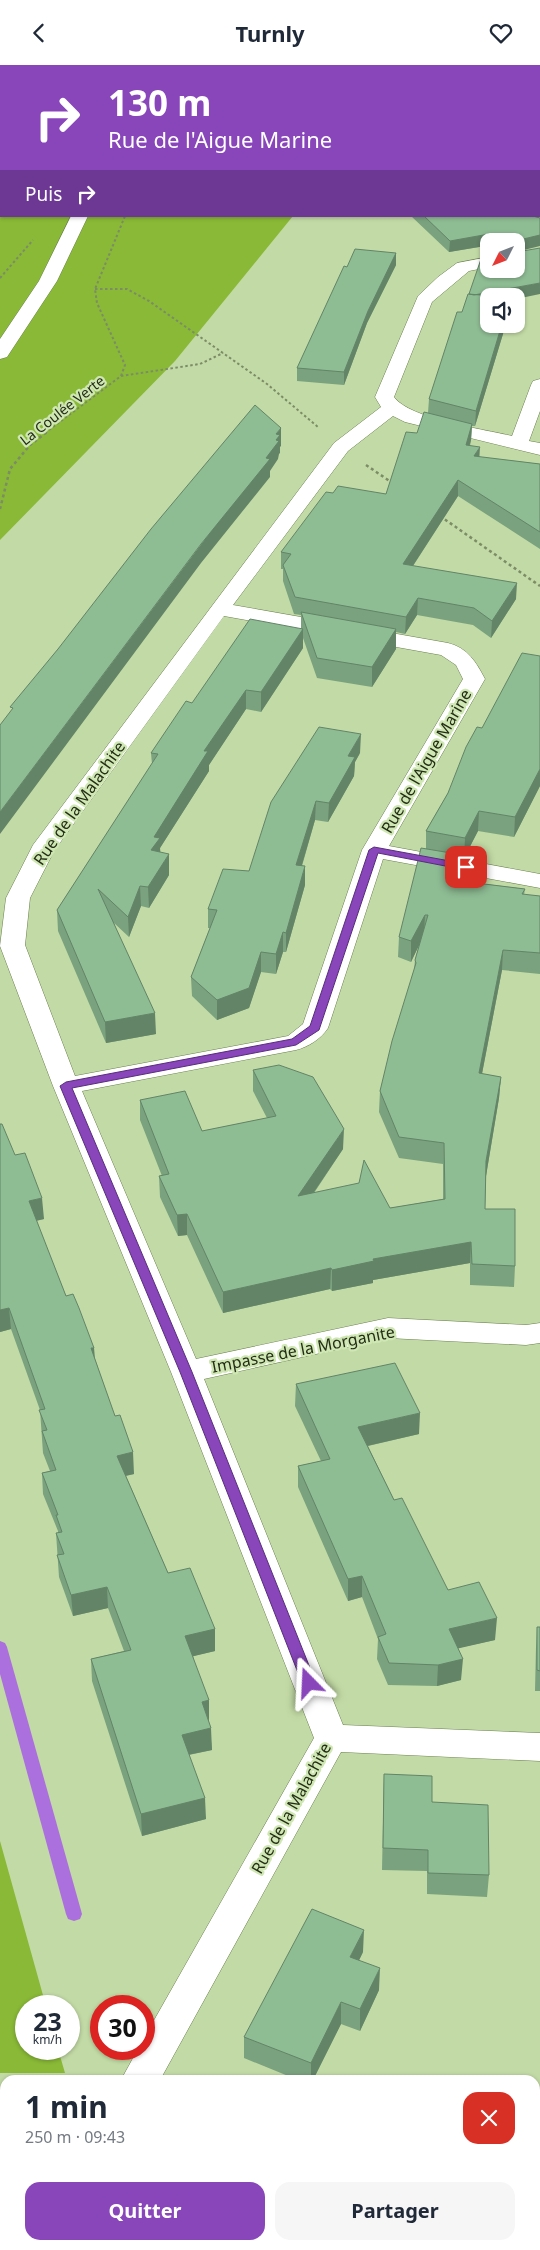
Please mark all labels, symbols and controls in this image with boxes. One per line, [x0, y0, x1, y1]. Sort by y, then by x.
text: Turnly [235, 18, 305, 48]
icon: back [25, 19, 53, 47]
icon: heart [487, 19, 515, 47]
text: 130 m [108, 79, 211, 126]
icon: right [25, 85, 90, 150]
text: Rue de l'Aigue Marine [108, 124, 332, 154]
icon: right [72, 180, 100, 208]
text: Puis [25, 181, 62, 207]
north arrow [480, 233, 525, 277]
map controls [480, 233, 525, 333]
button: sound [480, 288, 525, 333]
street label: La Coulée Verte [16, 371, 108, 449]
street label: Rue de l'Aigue Marine [376, 685, 476, 837]
street label: Rue de la Malachite [28, 737, 130, 869]
pin [445, 846, 487, 888]
icon: arrive [452, 853, 480, 881]
street label: Impasse de la Morganite [209, 1320, 397, 1378]
position arrow [282, 1656, 334, 1708]
street label: Rue de la Malachite [246, 1739, 336, 1877]
speed limit sign: 30 [90, 1995, 155, 2060]
text: 23 [33, 2004, 62, 2038]
text: km/h [33, 2031, 62, 2048]
text: 1 min [25, 2086, 108, 2127]
button: close [463, 2092, 515, 2144]
text: 250 m · 09:43 [25, 2126, 125, 2148]
button: Quitter [25, 2182, 265, 2240]
button: Partager [275, 2182, 515, 2240]

